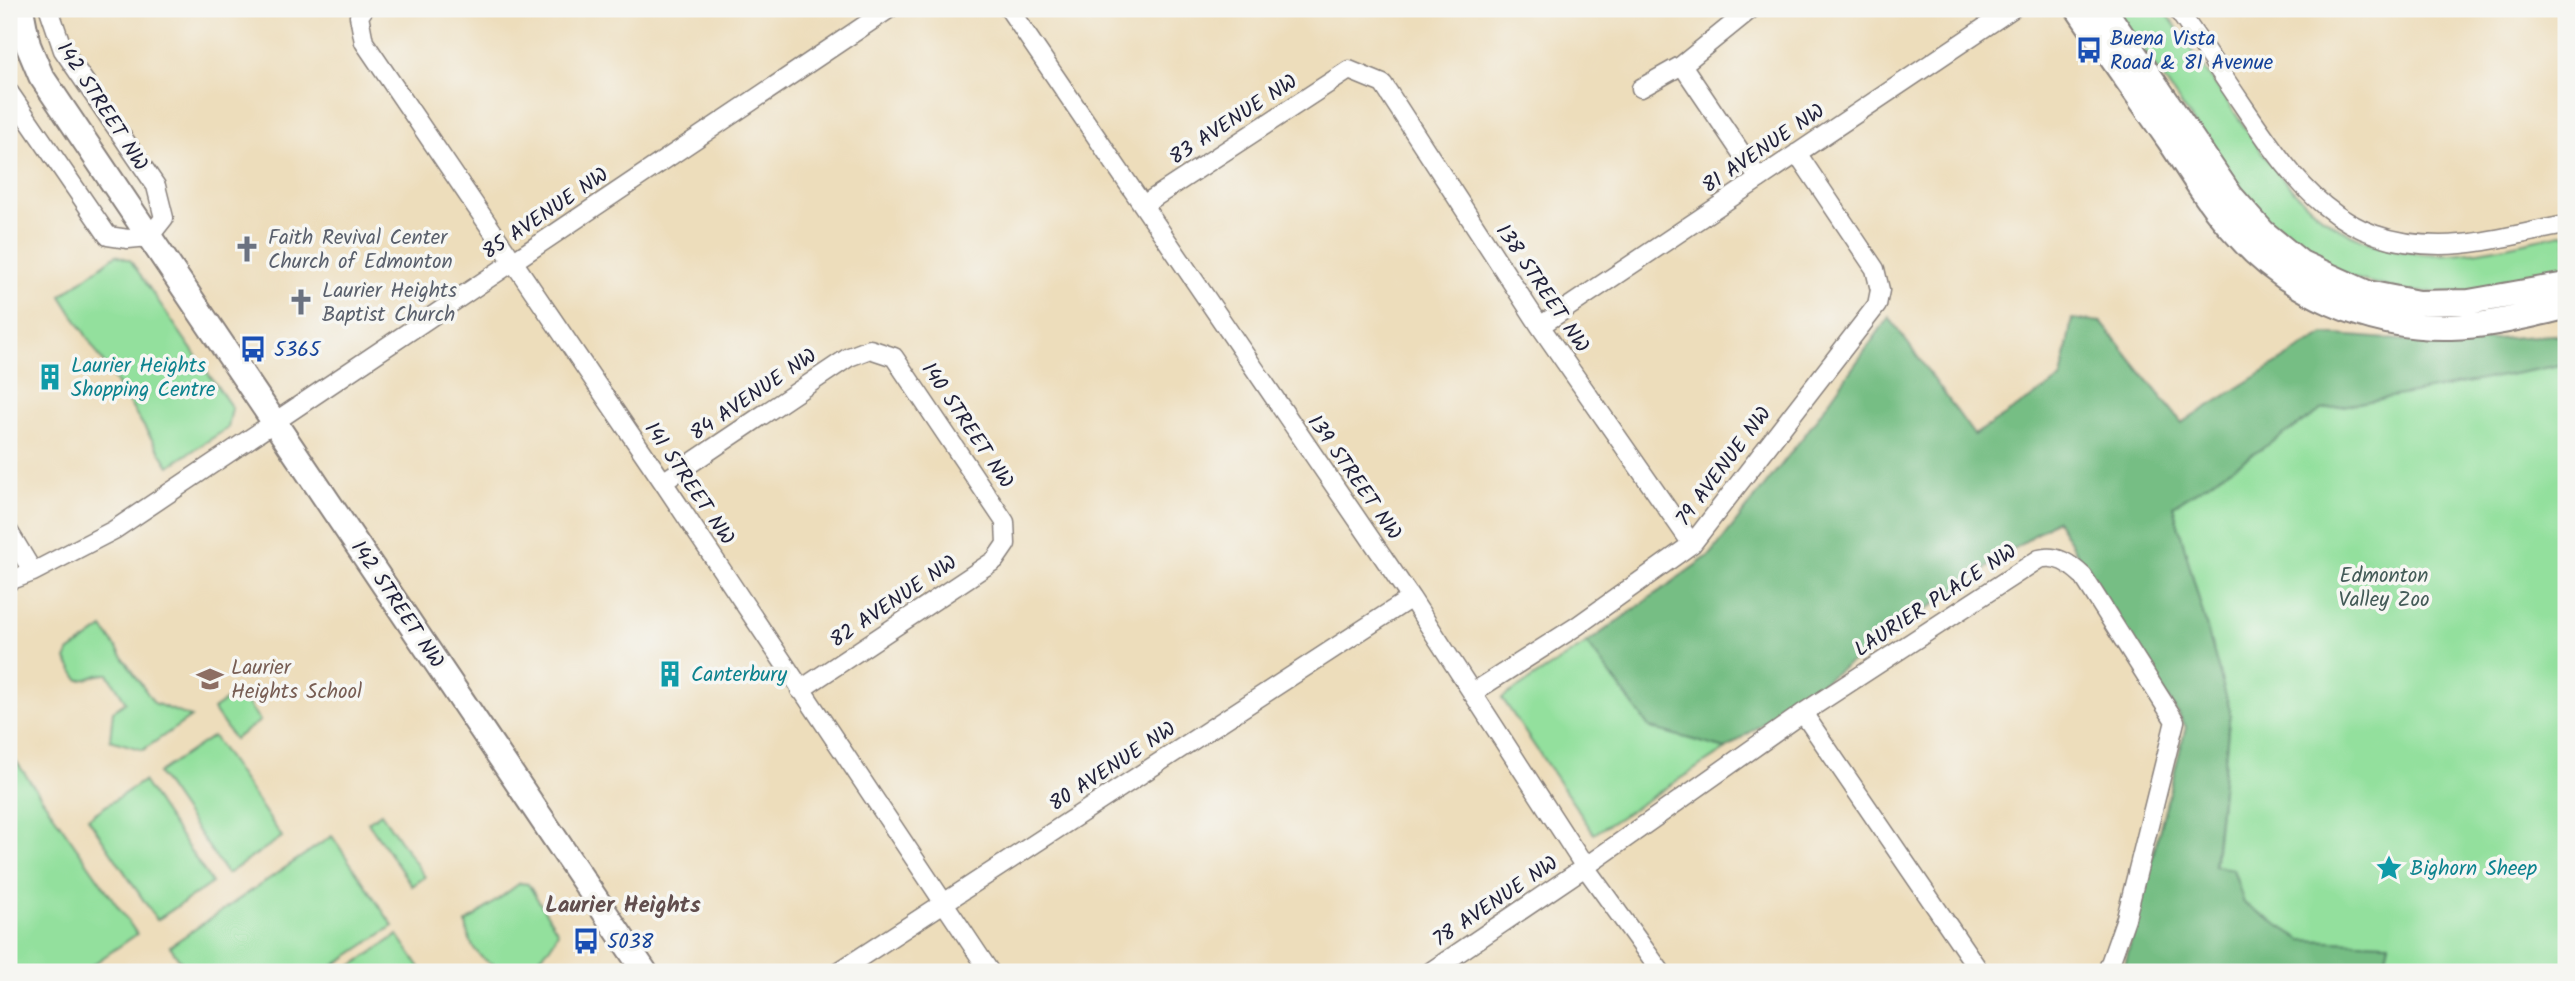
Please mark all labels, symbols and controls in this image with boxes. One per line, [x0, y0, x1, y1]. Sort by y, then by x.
place label: Buena Vista Road & 81 Avenue [2110, 23, 2274, 80]
bus stop icon: Buena Vista Road & 81 Avenue [2074, 35, 2104, 65]
street label: 142 STREET NW [48, 36, 156, 178]
street label: 83 AVENUE NW [1163, 66, 1305, 174]
street label: 81 AVENUE NW [1696, 96, 1832, 203]
street label: 85 AVENUE NW [476, 160, 616, 269]
street label: 138 STREET NW [1486, 218, 1597, 360]
place label: Faith Revival Center Church of Edmonton [268, 222, 453, 279]
church icon: Faith Revival Center Church of Edmonton [232, 234, 262, 264]
place label: Laurier Heights Baptist Church [322, 275, 457, 332]
church icon: Laurier Heights Baptist Church [286, 287, 316, 317]
bus stop icon: 5365 [238, 334, 268, 364]
place label: 5365 [274, 334, 322, 367]
street label: 84 AVENUE NW [684, 340, 824, 450]
place label: Laurier Heights Shopping Centre [71, 350, 216, 407]
street label: 140 STREET NW [912, 356, 1021, 496]
building icon: Laurier Heights Shopping Centre [35, 362, 65, 392]
street label: 79 AVENUE NW [1668, 400, 1780, 534]
street label: 139 STREET NW [1298, 408, 1409, 547]
street label: 141 STREET NW [635, 415, 742, 552]
street label: 142 STREET NW [342, 534, 452, 676]
street label: LAURIER PLACE NW [1848, 536, 2024, 666]
street label: 82 AVENUE NW [823, 547, 964, 657]
park label: Edmonton Valley Zoo [2338, 560, 2430, 617]
place label: Laurier Heights School [231, 652, 362, 709]
building icon: Canterbury [655, 659, 685, 689]
place label: Canterbury [691, 659, 787, 692]
school or university icon: Laurier Heights School [195, 664, 225, 694]
street label: 80 AVENUE NW [1043, 714, 1183, 821]
street label: 78 AVENUE NW [1426, 848, 1565, 956]
place icon: Bighorn Sheep [2374, 853, 2404, 883]
place label: Bighorn Sheep [2410, 853, 2537, 886]
district label: Laurier Heights [545, 888, 701, 924]
bus stop icon: 5038 [571, 926, 601, 956]
place label: 5038 [607, 926, 654, 959]

